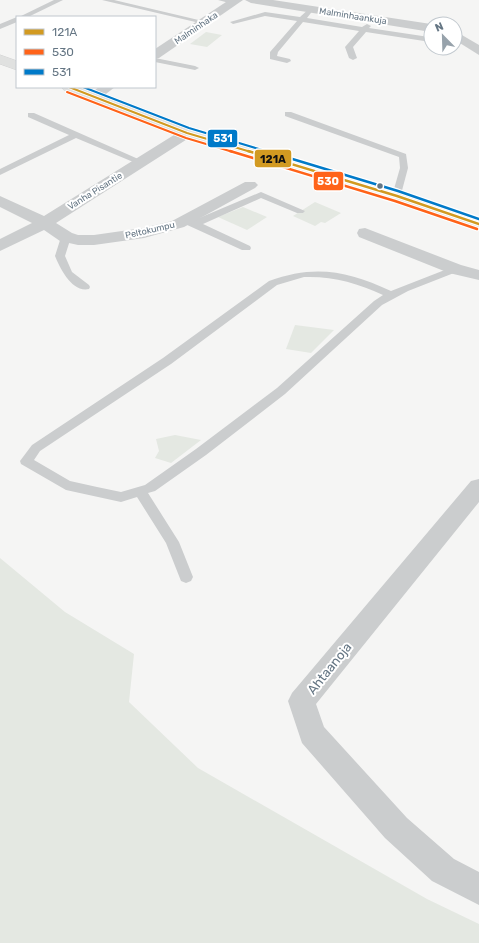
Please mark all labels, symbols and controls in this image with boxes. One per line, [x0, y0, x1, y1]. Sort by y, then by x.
street label: Malminhaankuja [319, 6, 387, 26]
street label: Malminhaka [173, 10, 220, 46]
legend [16, 16, 156, 88]
north arrow [423, 16, 463, 56]
text: N [433, 20, 446, 35]
text: 121A [52, 25, 77, 39]
text: 530 [52, 45, 74, 59]
text: 531 [52, 65, 71, 79]
line badge: 531 [207, 129, 238, 148]
text: 531 [213, 132, 233, 145]
line badge: 121A [254, 149, 292, 168]
text: 121A [260, 153, 286, 166]
street label: Vanha Pisantie [66, 170, 124, 212]
line badge: 530 [313, 171, 344, 191]
text: 530 [317, 175, 339, 188]
unlabelled marker [375, 181, 385, 191]
street label: Peltokumpu [124, 219, 176, 241]
street label: Ahtaanoja [304, 640, 355, 697]

